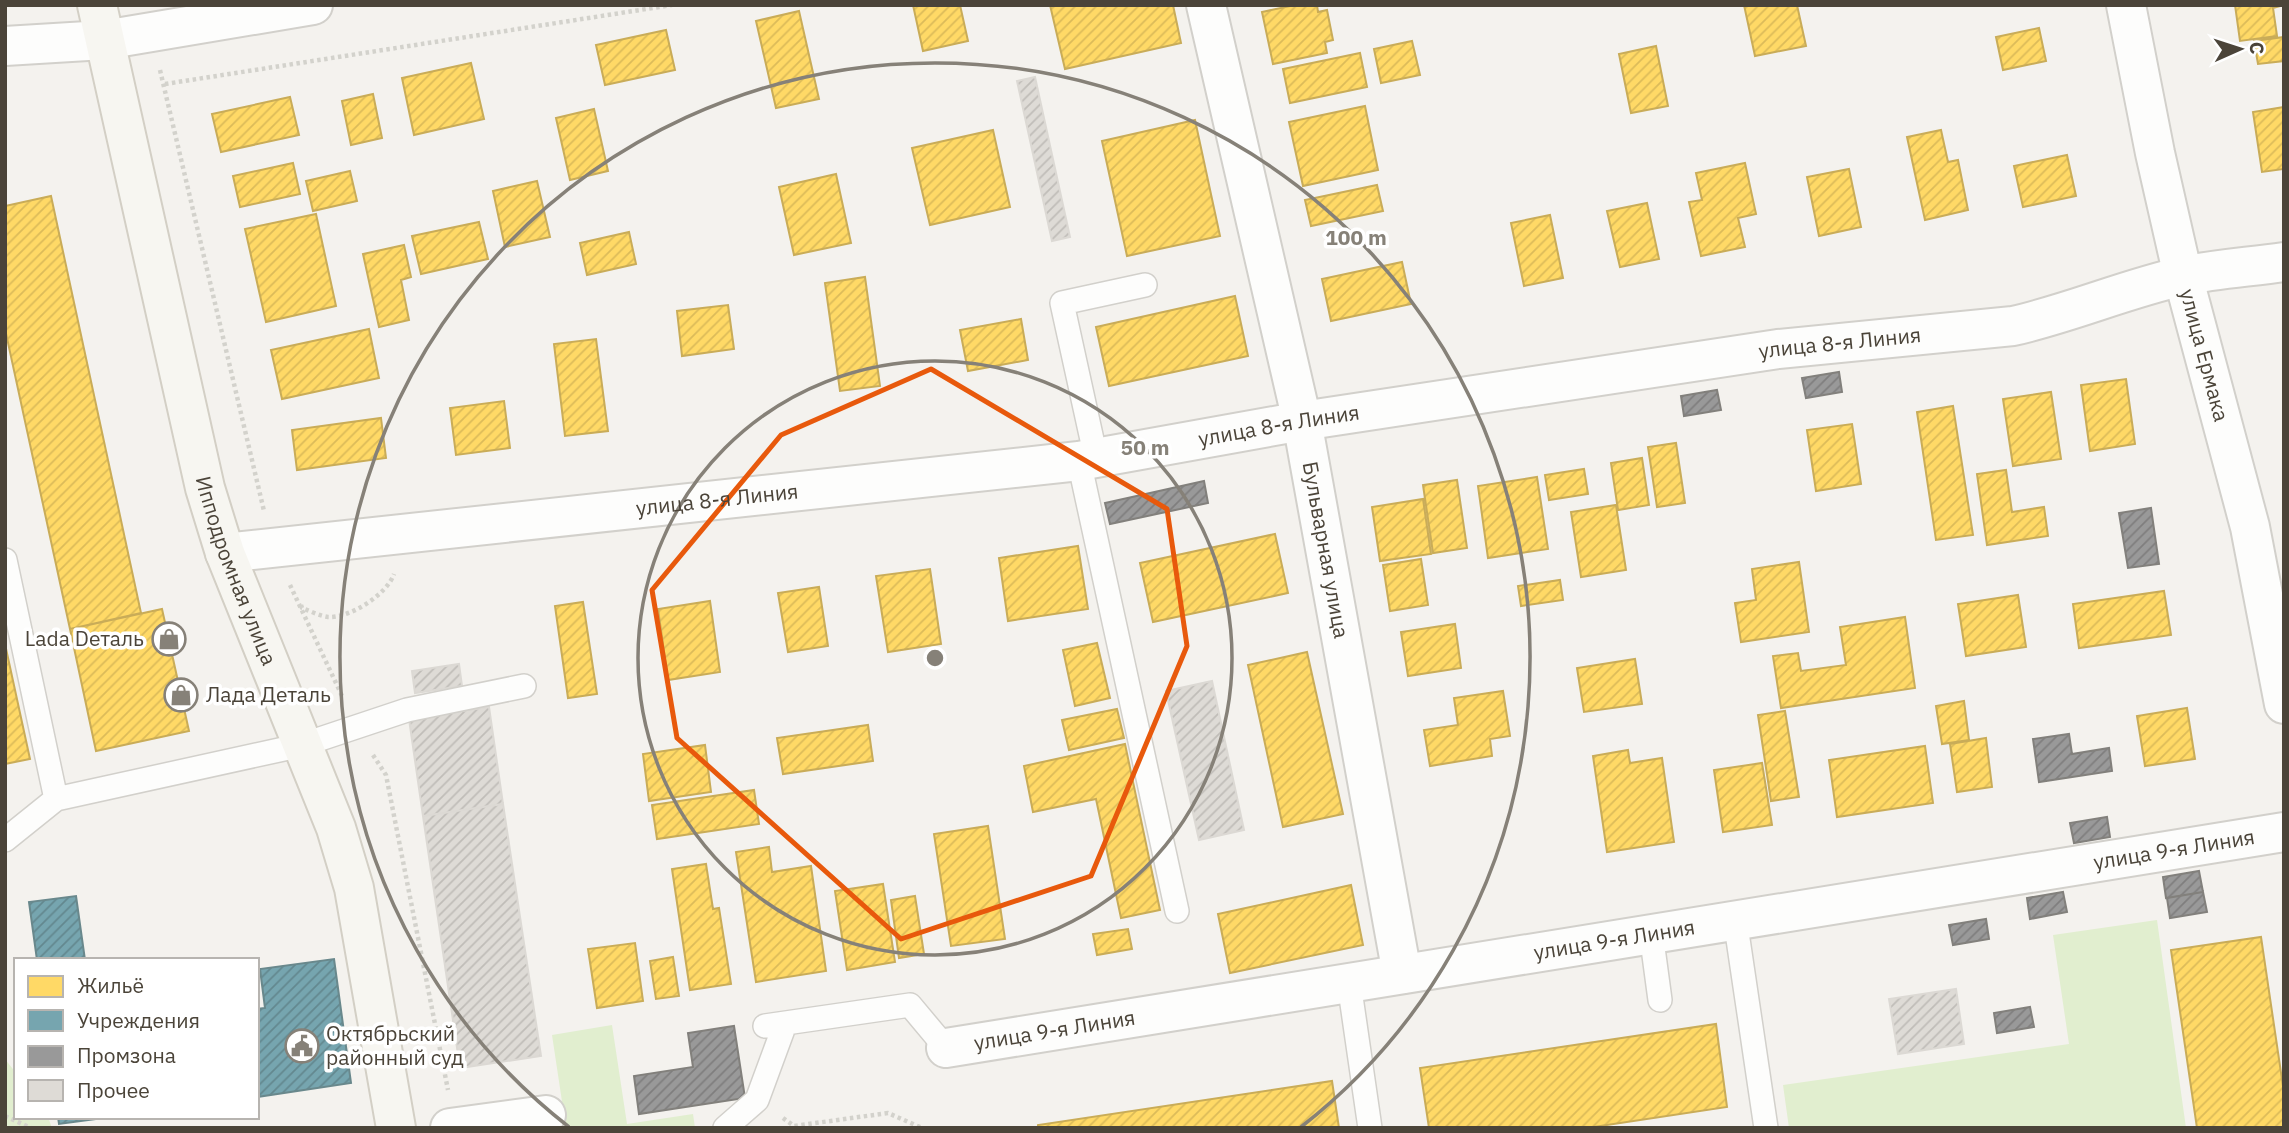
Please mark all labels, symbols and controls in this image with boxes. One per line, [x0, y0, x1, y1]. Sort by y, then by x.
north arrow [2205, 14, 2275, 84]
text: С [2245, 41, 2269, 55]
text: 100 m [1325, 223, 1387, 251]
street label: улица Ермака [2174, 286, 2236, 424]
street label: улица 8-я Линия [1757, 320, 1922, 365]
street label: улица 8-я Линия [1196, 397, 1361, 452]
text: 50 m [1121, 433, 1169, 461]
street label: Бульварная улица [1297, 459, 1356, 640]
street label: Ипподромная улица [190, 473, 284, 669]
street label: улица 8-я Линия [634, 476, 800, 522]
shop icon: Lada Dеталь [150, 620, 188, 658]
place label: Lada Dеталь [25, 624, 144, 652]
centre of rings [923, 646, 947, 670]
shop icon: Лада Деталь [162, 676, 200, 714]
place label: Лада Деталь [206, 680, 331, 708]
street label: улица 9-я Линия [2091, 822, 2257, 876]
street label: улица 9-я Линия [1531, 912, 1697, 966]
legend [14, 958, 259, 1119]
text: Жильё [77, 971, 144, 999]
street label: улица 9-я Линия [972, 1003, 1137, 1056]
text: Учреждения [77, 1006, 200, 1034]
place label: Октябрьский районный суд [326, 1019, 464, 1071]
public building icon: Октябрьский районный суд [283, 1027, 321, 1065]
text: Промзона [77, 1041, 176, 1069]
text: Прочее [77, 1076, 150, 1104]

